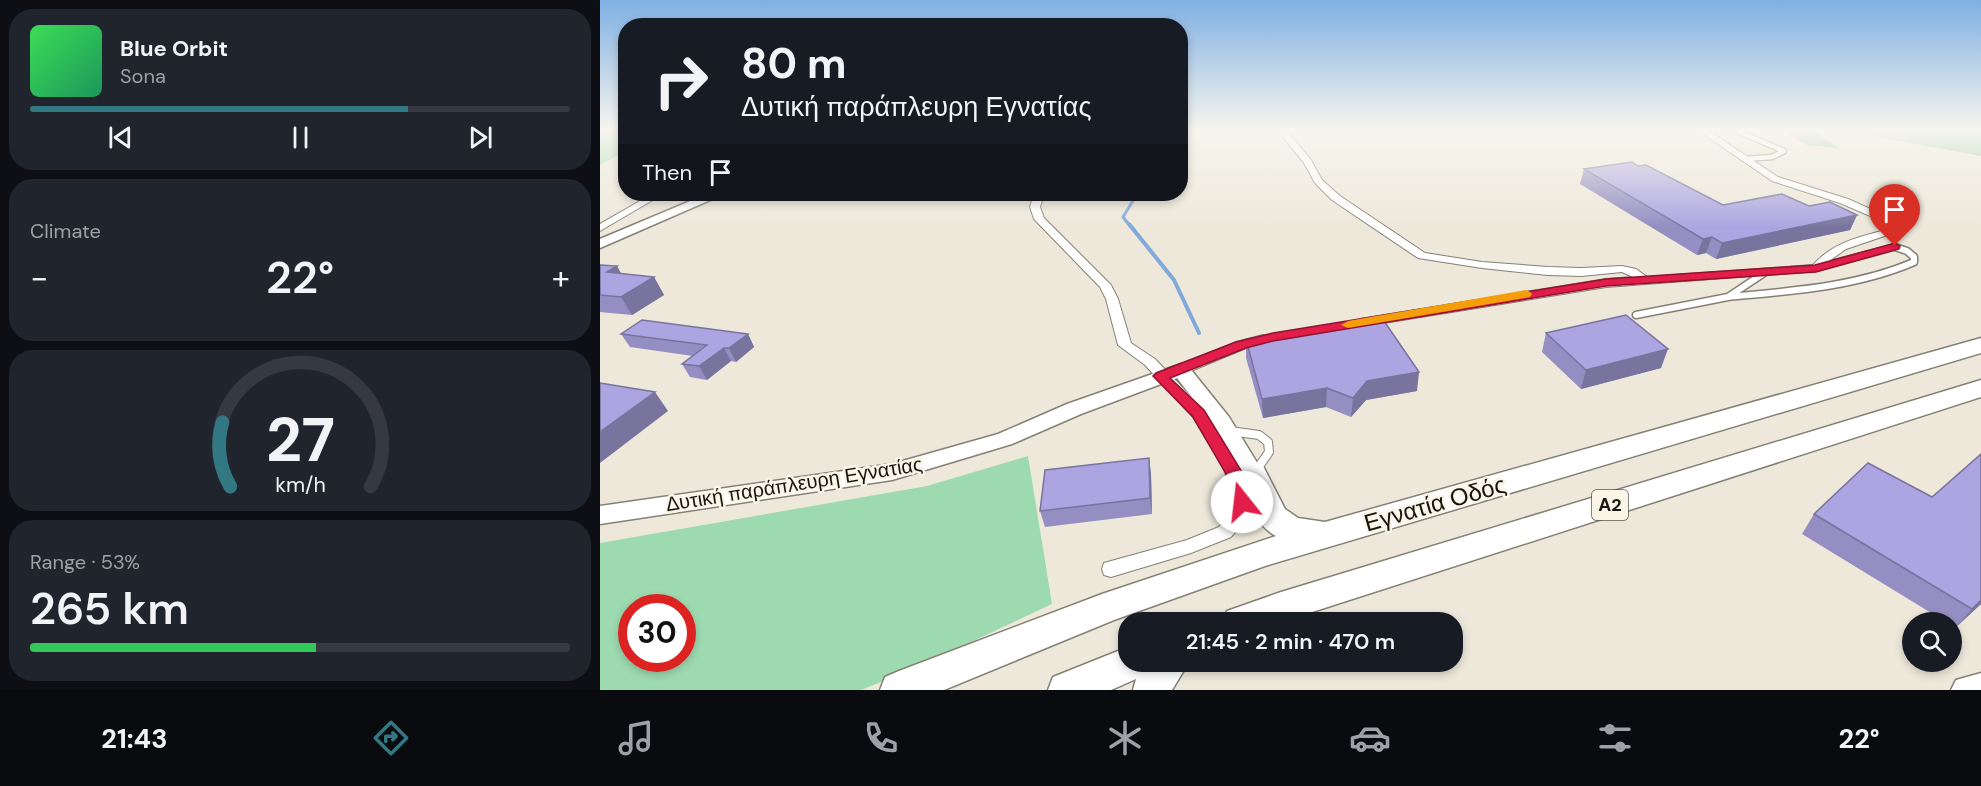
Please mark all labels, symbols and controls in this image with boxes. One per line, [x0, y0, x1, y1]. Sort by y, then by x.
text: Blue Orbit [120, 34, 228, 63]
text: 80 m [741, 36, 847, 91]
icon: right [642, 42, 720, 120]
text: Sona [120, 63, 166, 89]
text: Δυτική παράπλευρη Εγνατίας [741, 89, 1091, 124]
icon: previous [104, 121, 137, 154]
icon: pause [284, 121, 317, 154]
icon: next [464, 121, 497, 154]
icon: arrive [704, 156, 737, 189]
text: Then [642, 158, 692, 187]
pin [1869, 184, 1920, 246]
icon: arrive [1878, 193, 1911, 226]
text: Climate [30, 218, 101, 244]
text: 22° [266, 248, 334, 307]
text: − [30, 256, 48, 299]
text: + [552, 256, 570, 299]
text: 27 [265, 399, 335, 480]
street label: Δυτική παράπλευρη Εγνατίας [664, 451, 925, 517]
street label: Εγνατία Οδός [1360, 469, 1509, 539]
position arrow [1210, 470, 1274, 534]
text: km/h [275, 472, 325, 500]
road number: Α2 [1592, 490, 1628, 520]
text: Range · 53% [30, 549, 140, 575]
text: 265 km [30, 579, 189, 638]
speed limit sign: 30 [618, 594, 696, 672]
map controls [1902, 612, 1962, 672]
button: search [1902, 612, 1962, 672]
text: 21:45 · 2 min · 470 m [1186, 627, 1395, 656]
icon: directions [370, 717, 412, 759]
icon: music [615, 717, 657, 759]
icon: phone [860, 717, 902, 759]
icon: climate [1104, 717, 1146, 759]
icon: car [1349, 717, 1391, 759]
icon: filters [1594, 717, 1636, 759]
text: 21:43 [101, 721, 167, 756]
text: 22° [1839, 721, 1880, 756]

